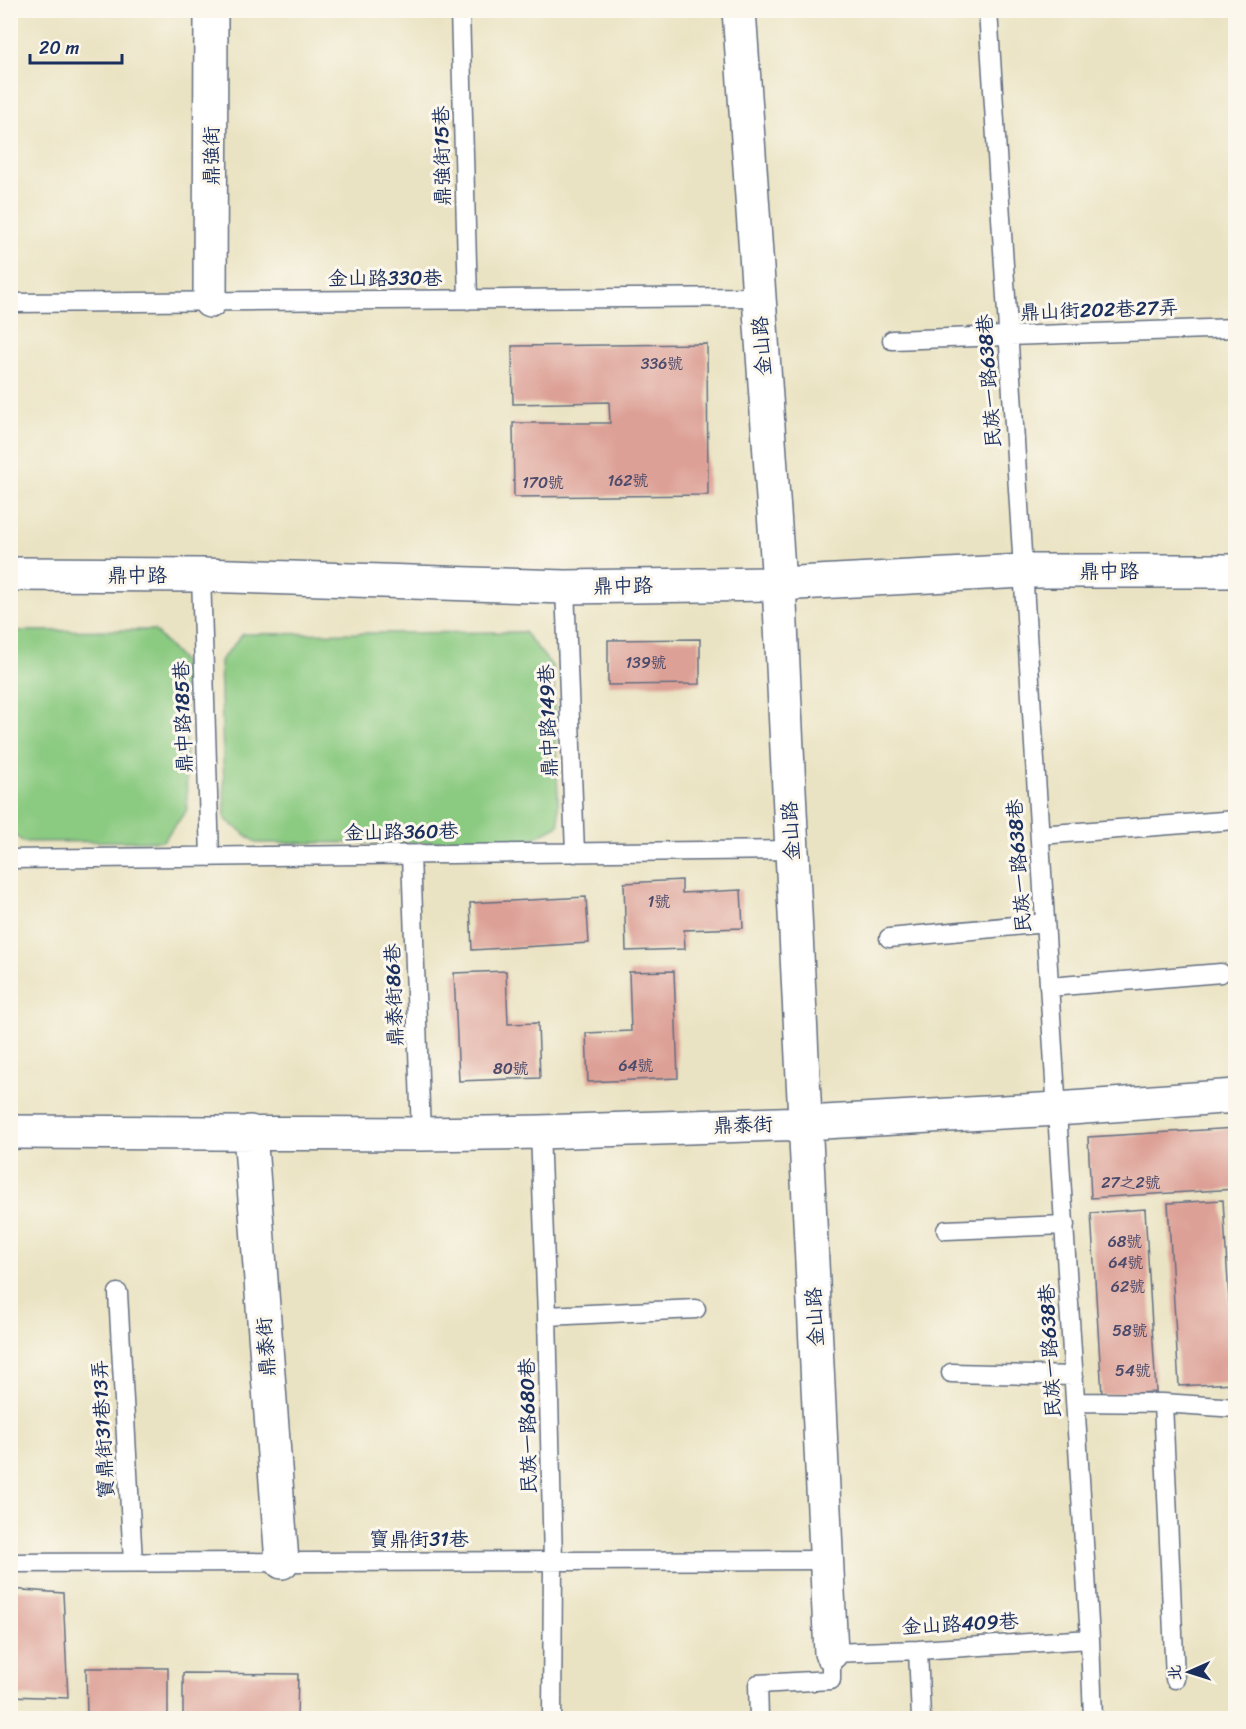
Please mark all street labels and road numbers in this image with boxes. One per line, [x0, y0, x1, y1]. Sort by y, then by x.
street label: 鼎強街15巷 [424, 104, 460, 207]
street label: 鼎強街 [194, 126, 229, 186]
street label: 金山路330巷 [328, 261, 443, 296]
street label: 鼎山街202巷27弄 [1019, 290, 1179, 330]
street label: 民族一路638巷 [967, 312, 1011, 449]
street label: 金山路 [742, 314, 782, 377]
street label: 鼎中路 [1079, 554, 1140, 589]
street label: 鼎中路 [107, 558, 168, 593]
street label: 鼎中路 [593, 568, 654, 604]
street label: 鼎中路185巷 [164, 659, 202, 774]
street label: 鼎中路149巷 [528, 663, 567, 778]
street label: 民族一路638巷 [997, 797, 1041, 934]
street label: 金山路 [772, 799, 810, 862]
street label: 金山路360巷 [343, 813, 460, 851]
street label: 鼎泰街86巷 [375, 942, 413, 1047]
street label: 鼎泰街 [712, 1106, 774, 1144]
street label: 民族一路638巷 [1029, 1282, 1071, 1419]
street label: 金山路 [796, 1285, 834, 1348]
street label: 鼎泰街 [246, 1316, 286, 1378]
street label: 民族一路680巷 [509, 1357, 547, 1494]
street label: 寶鼎街31巷13弄 [82, 1359, 124, 1499]
street label: 寶鼎街31巷 [369, 1522, 470, 1557]
street label: 金山路409巷 [900, 1603, 1021, 1645]

